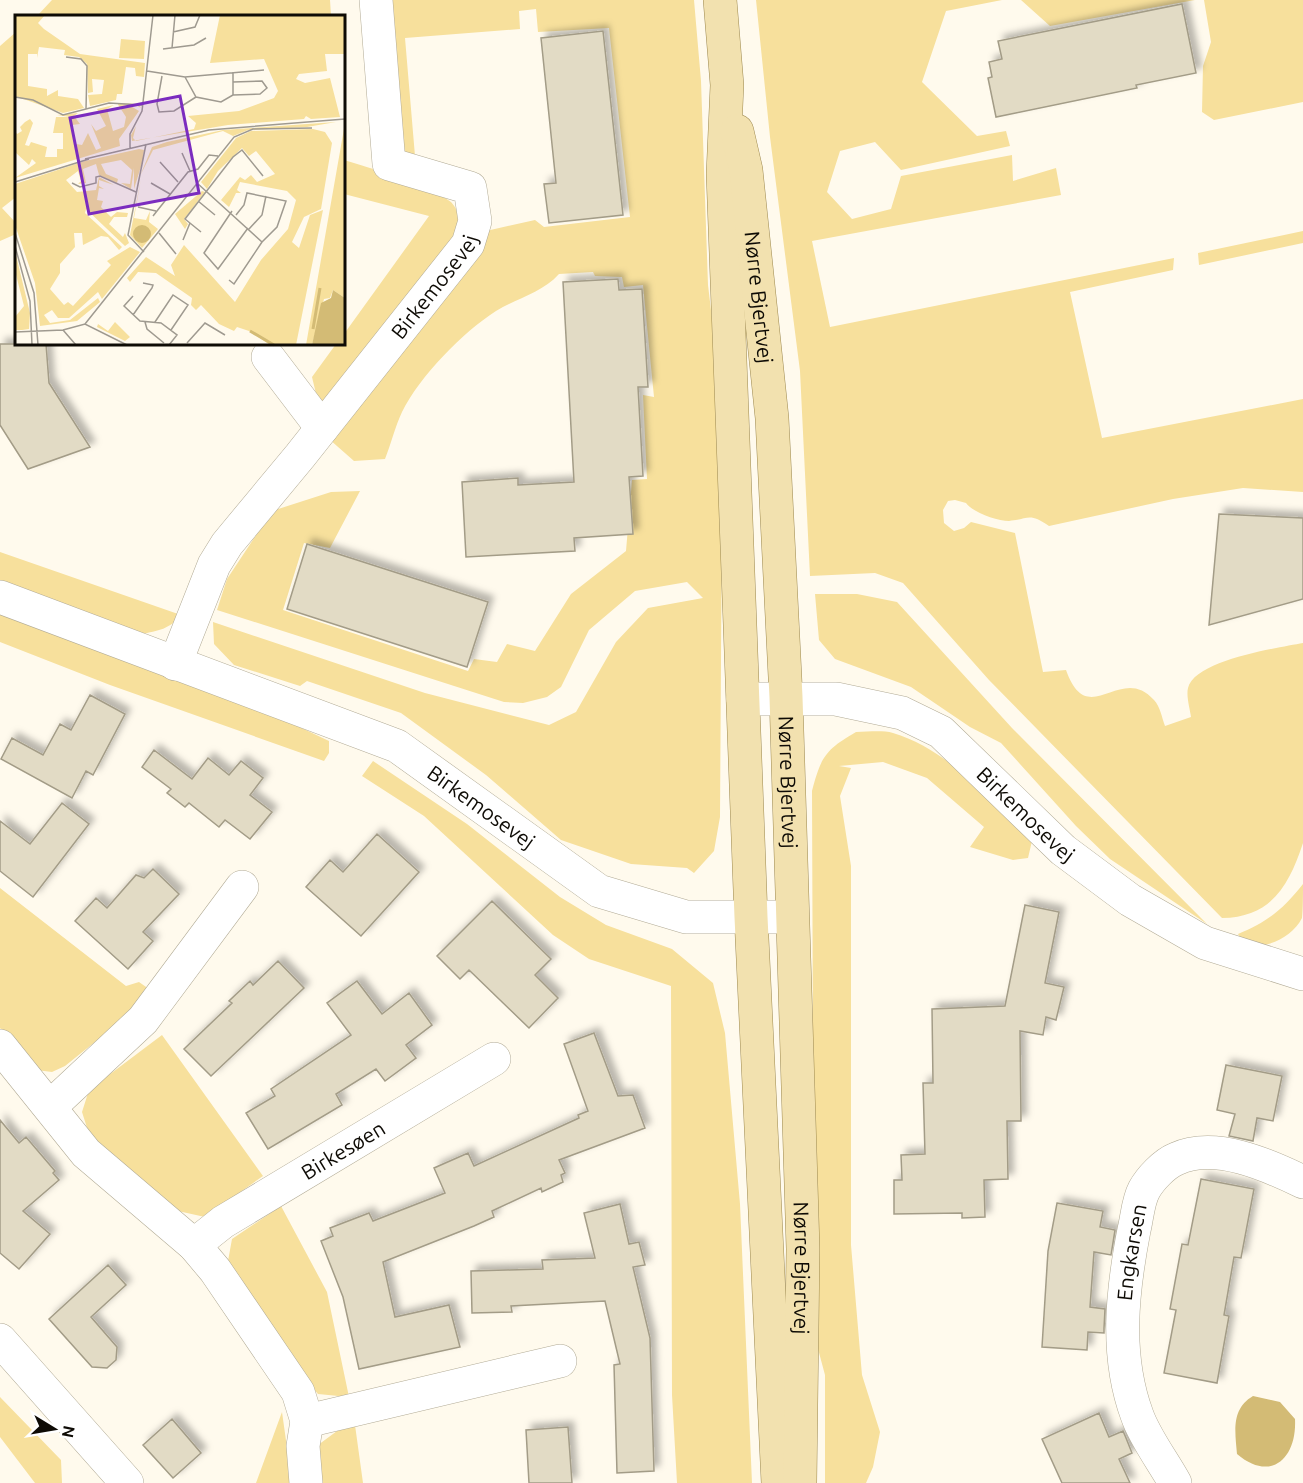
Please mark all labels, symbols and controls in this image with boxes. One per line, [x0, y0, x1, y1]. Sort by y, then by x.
inset map [15, 15, 345, 345]
street label: Nørre Bjertvej [740, 230, 778, 365]
street label: Birkemosevej [386, 232, 482, 343]
street label: Nørre Bjertvej [775, 715, 803, 849]
street label: Birkemosevej [423, 760, 540, 853]
street label: Birkemosevej [972, 762, 1079, 867]
street label: Birkesøen [297, 1116, 389, 1184]
street label: Nørre Bjertvej [790, 1201, 815, 1335]
street label: Engkarsen [1112, 1202, 1151, 1302]
north arrow [24, 1399, 84, 1459]
text: N [59, 1424, 79, 1439]

